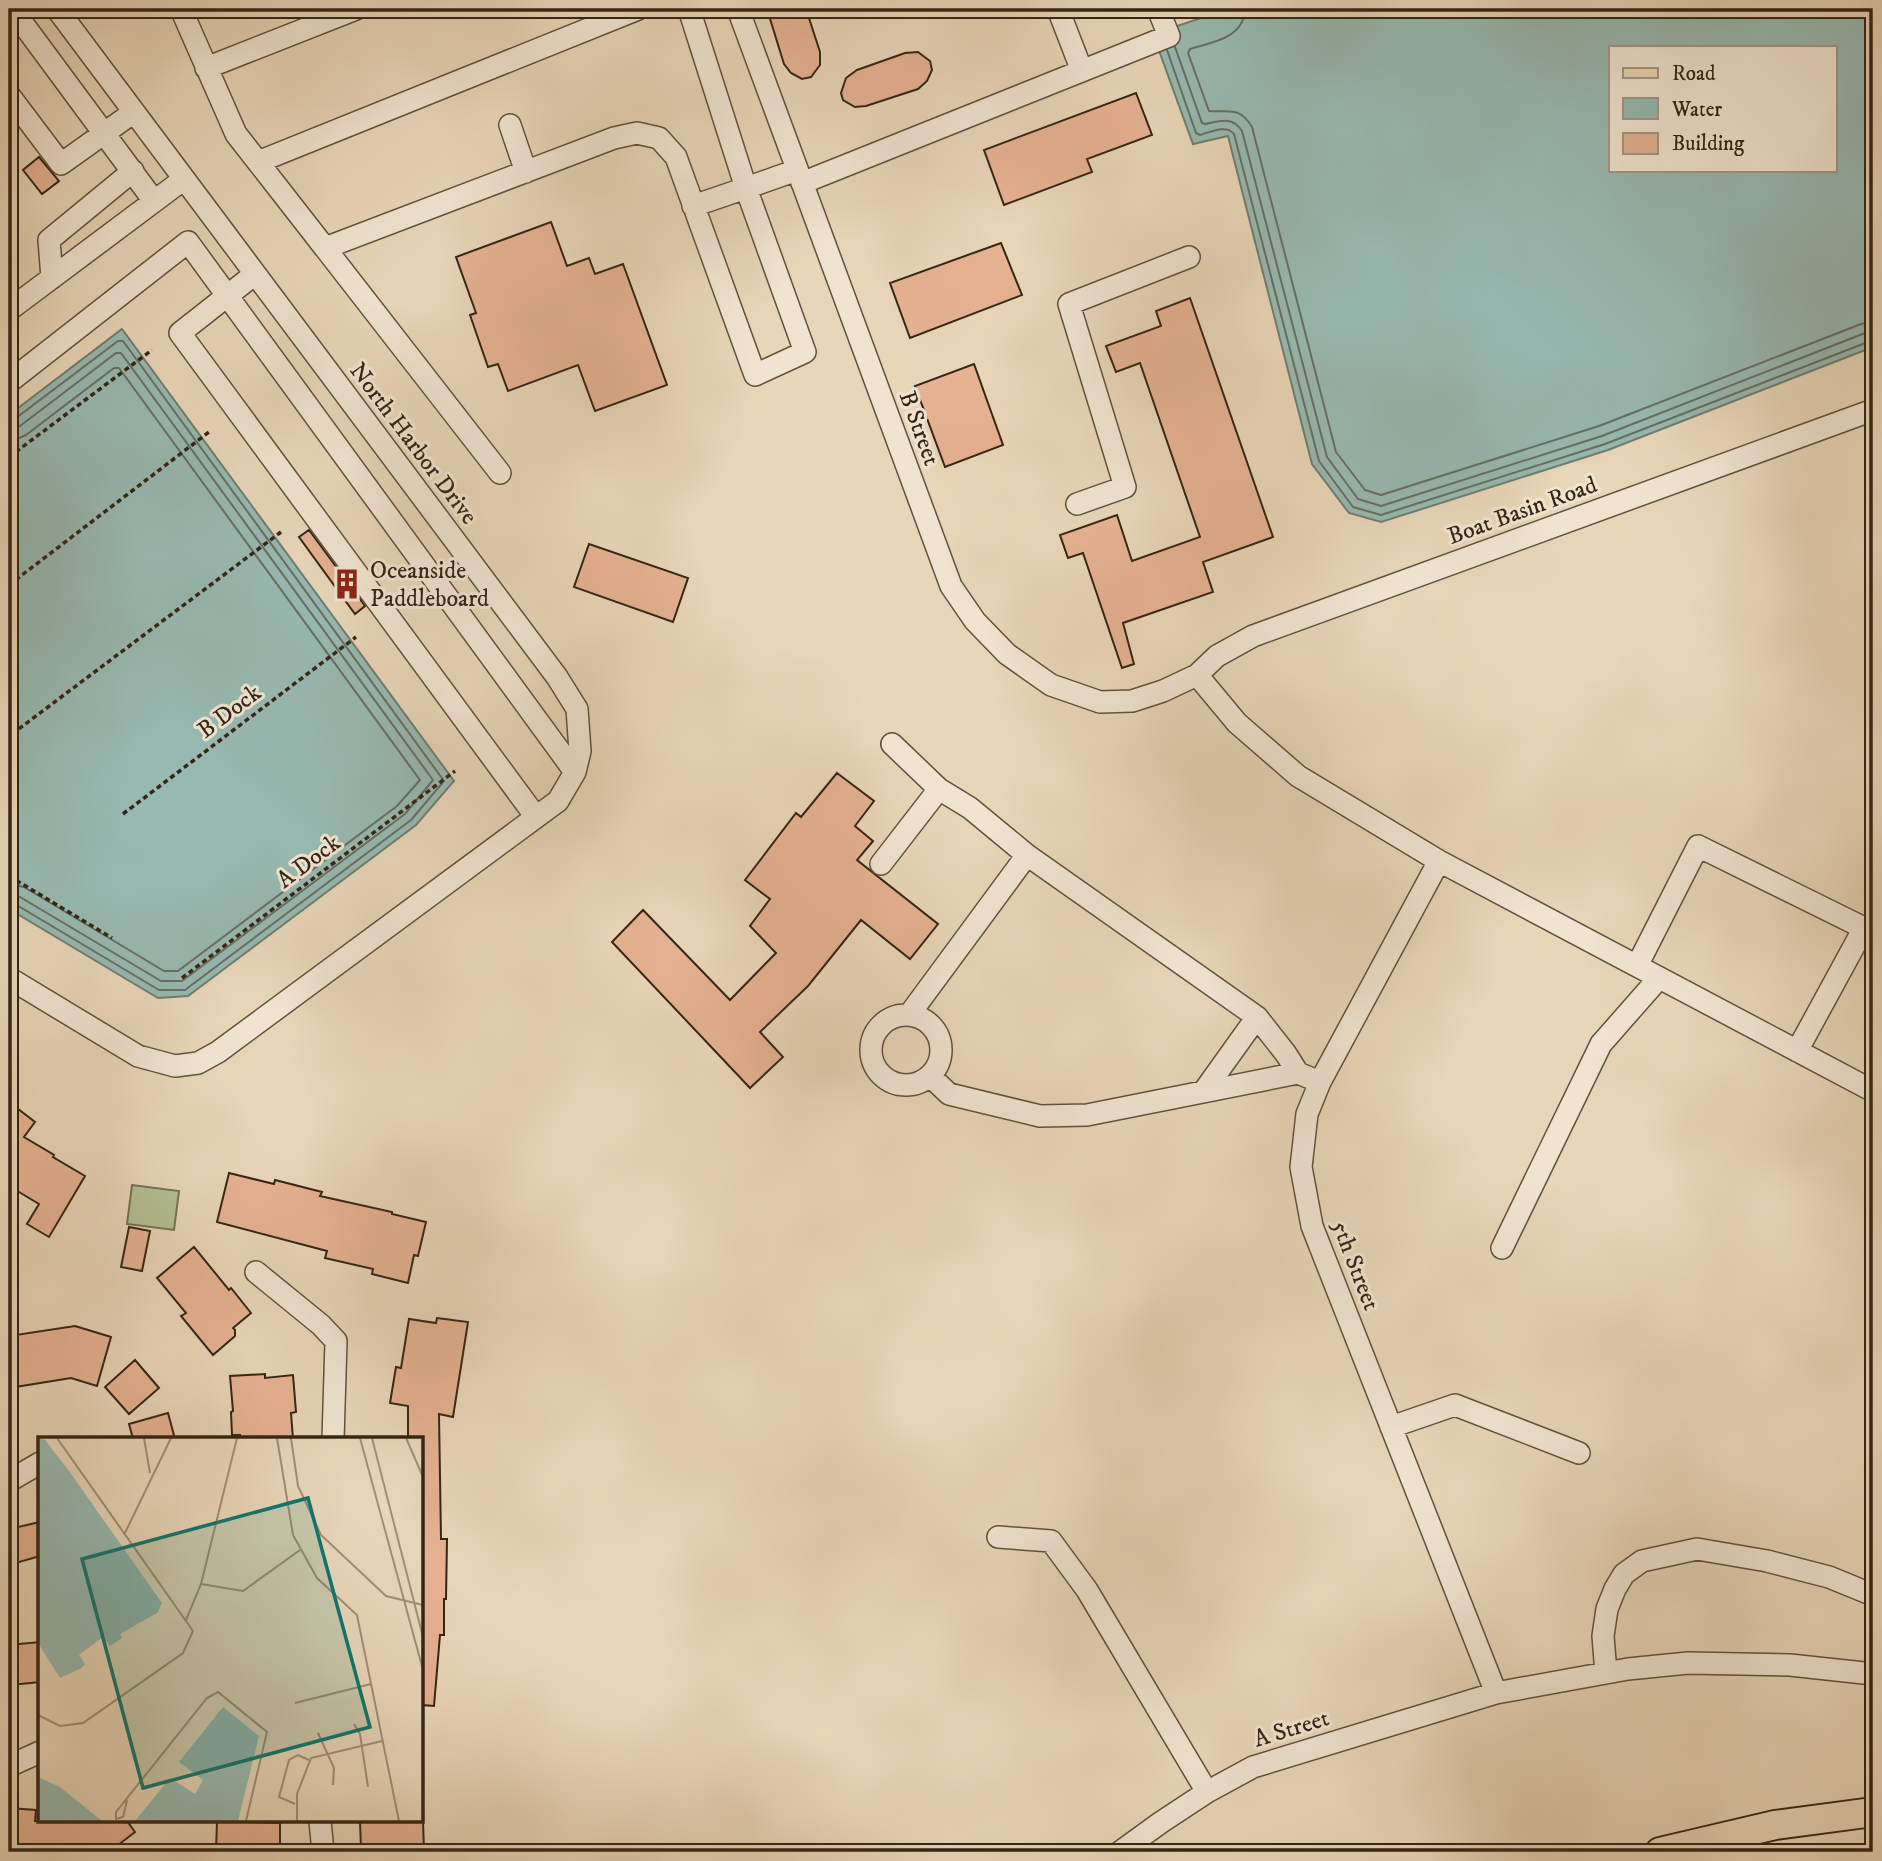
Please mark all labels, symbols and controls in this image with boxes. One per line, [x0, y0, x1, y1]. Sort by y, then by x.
legend [1609, 46, 1836, 172]
text: Road [1672, 61, 1716, 87]
text: Water [1671, 97, 1722, 123]
text: Building [1672, 131, 1745, 157]
street label: North Harbor Drive [343, 357, 484, 530]
street label: B Street [892, 387, 946, 470]
street label: Boat Basin Road [1444, 470, 1601, 552]
place label: Oceanside Paddleboard [370, 556, 489, 614]
building icon: Oceanside Paddleboard [330, 567, 364, 601]
street label: B Dock [192, 678, 268, 745]
street label: A Dock [271, 828, 347, 896]
street label: 5th Street [1324, 1216, 1386, 1315]
inset map [38, 1437, 424, 1822]
street label: A Street [1250, 1703, 1333, 1755]

